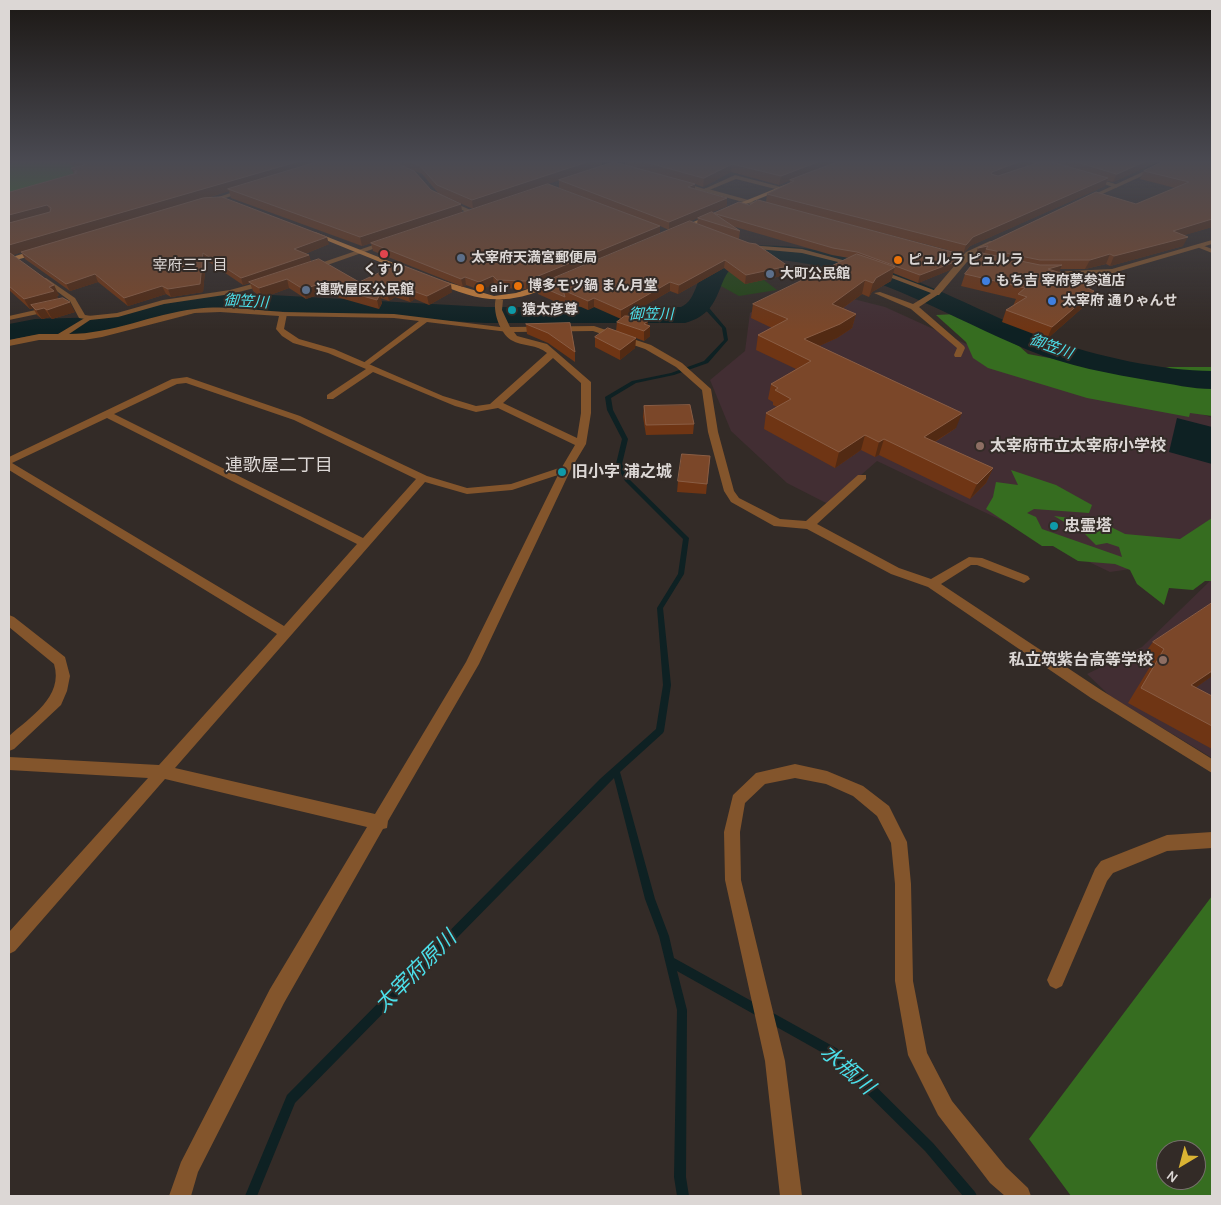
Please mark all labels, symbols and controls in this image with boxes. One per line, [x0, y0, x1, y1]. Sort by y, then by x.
marker: くすり [378, 248, 390, 260]
place label: 太宰府天満宮郵便局 [471, 250, 597, 266]
marker: 太宰府天満宮郵便局 [455, 252, 467, 264]
place label: ピュルラ ピュルラ [908, 252, 1024, 268]
marker: ピュルラ ピュルラ [892, 254, 904, 266]
district label: 宰府三丁目 [153, 257, 227, 275]
place label: くすり [363, 262, 405, 278]
place label: 大町公民館 [780, 266, 850, 282]
marker: 大町公民館 [764, 268, 776, 280]
place label: もち吉 宰府夢参道店 [996, 273, 1126, 289]
marker: もち吉 宰府夢参道店 [980, 275, 992, 287]
place label: 博多モツ鍋 まん月堂 [528, 278, 658, 294]
place label: air [490, 280, 508, 296]
marker: 博多モツ鍋 まん月堂 [512, 280, 524, 292]
place label: 連歌屋区公民館 [316, 282, 414, 298]
marker: air [474, 282, 486, 294]
marker: 連歌屋区公民館 [300, 284, 312, 296]
water label: 御笠川 [223, 292, 269, 312]
place label: 太宰府 通りゃんせ [1062, 293, 1178, 309]
marker: 太宰府 通りゃんせ [1046, 295, 1058, 307]
place label: 猿太彦尊 [522, 302, 578, 318]
marker: 猿太彦尊 [506, 304, 518, 316]
water label: 御笠川 [629, 306, 673, 324]
water label: 御笠川 [1027, 331, 1075, 363]
place label: 太宰府市立太宰府小学校 [990, 436, 1166, 456]
marker: 太宰府市立太宰府小学校 [974, 440, 986, 452]
district label: 連歌屋二丁目 [225, 455, 333, 477]
place label: 旧小字 浦之城 [572, 462, 672, 482]
marker: 旧小字 浦之城 [556, 466, 568, 478]
place label: 忠霊塔 [1064, 516, 1112, 536]
marker: 忠霊塔 [1048, 520, 1060, 532]
place label: 私立筑紫台高等学校 [1009, 650, 1153, 670]
marker: 私立筑紫台高等学校 [1157, 654, 1169, 666]
water label: 太宰府原川 [370, 926, 462, 1018]
water label: 水瓶川 [815, 1040, 879, 1100]
north arrow [1156, 1140, 1206, 1190]
text: N [1163, 1167, 1181, 1186]

